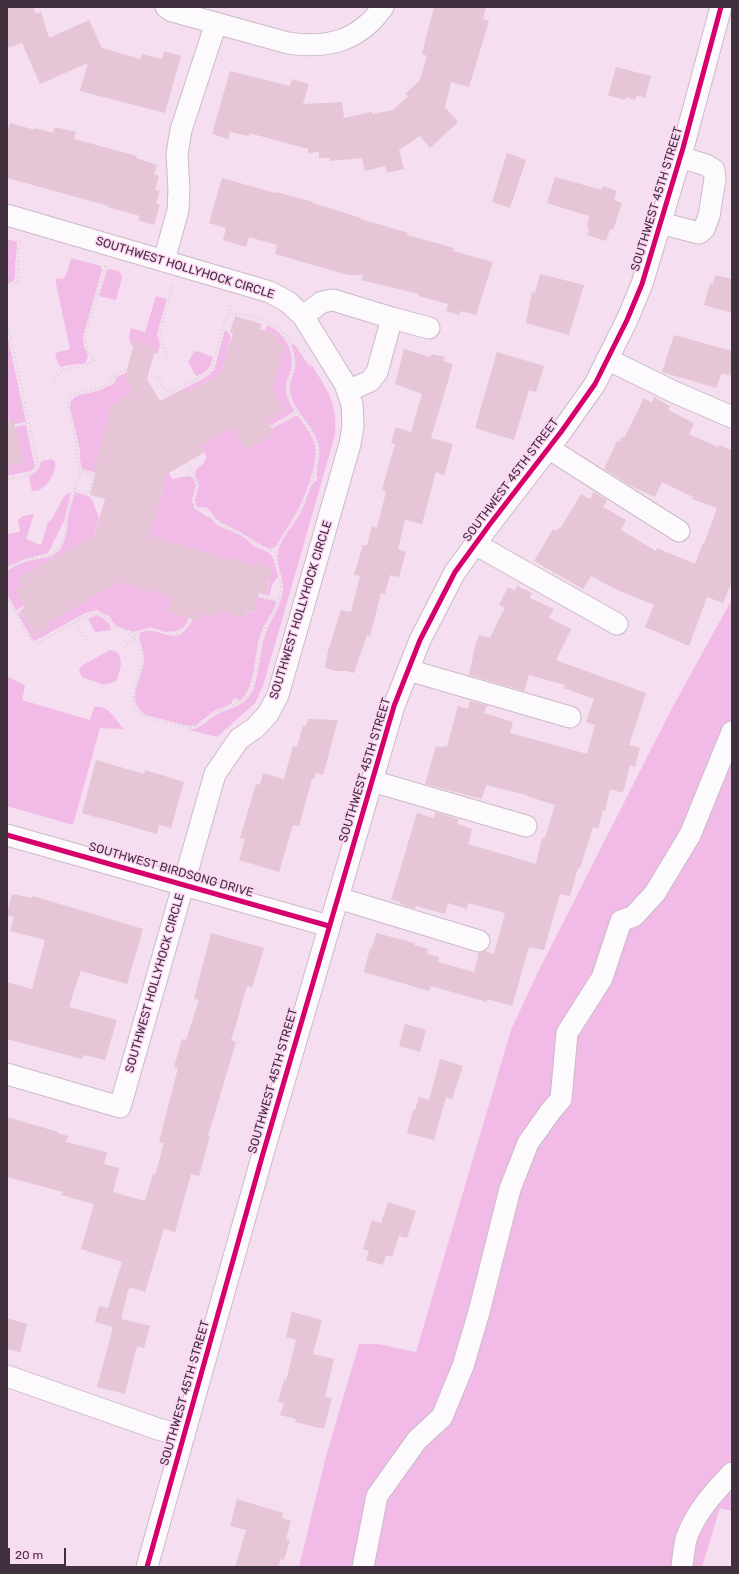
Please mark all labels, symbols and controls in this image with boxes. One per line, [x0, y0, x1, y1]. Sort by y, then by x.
street label: SOUTHWEST 45TH STREET [628, 125, 686, 273]
street label: SOUTHWEST HOLLYHOCK CIRCLE [94, 234, 276, 302]
street label: SOUTHWEST 45TH STREET [460, 416, 562, 544]
street label: SOUTHWEST HOLLYHOCK CIRCLE [267, 519, 335, 701]
street label: SOUTHWEST 45TH STREET [336, 696, 394, 844]
street label: SOUTHWEST BIRDSONG DRIVE [87, 840, 255, 900]
street label: SOUTHWEST HOLLYHOCK CIRCLE [122, 891, 188, 1075]
street label: SOUTHWEST 45TH STREET [245, 1007, 301, 1155]
street label: SOUTHWEST 45TH STREET [157, 1319, 213, 1467]
scale bar [10, 1540, 68, 1566]
text: 20 m [15, 1548, 43, 1562]

